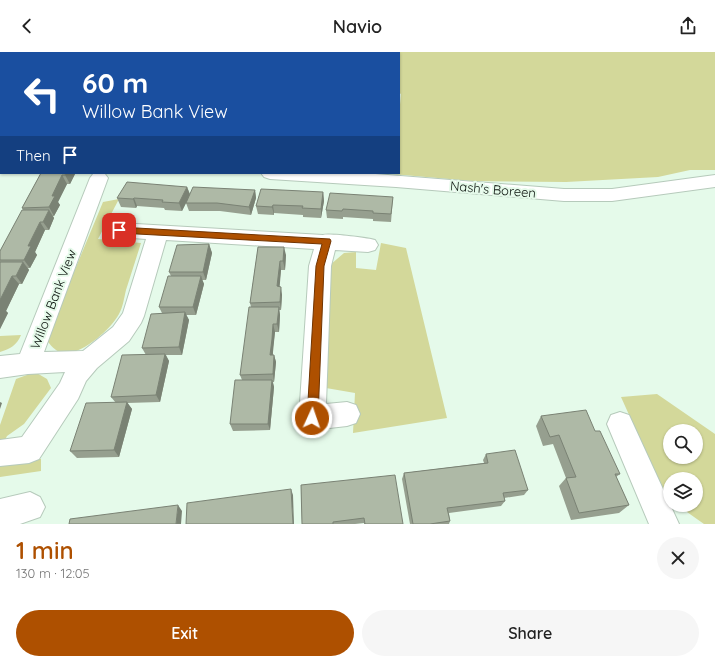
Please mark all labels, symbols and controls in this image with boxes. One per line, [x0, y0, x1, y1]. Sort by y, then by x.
icon: back [16, 15, 38, 37]
text: Navio [333, 15, 382, 38]
icon: share [677, 15, 699, 37]
text: 60 m [82, 65, 148, 100]
icon: left [16, 68, 68, 120]
text: Willow Bank View [82, 100, 228, 123]
icon: arrive [59, 144, 81, 166]
text: Then [16, 146, 51, 165]
street label: Nash's Boreen [449, 177, 537, 201]
pin [102, 213, 136, 247]
icon: arrive [108, 219, 130, 241]
street label: Willow Bank View [27, 247, 79, 351]
position arrow [291, 397, 333, 439]
map controls [663, 424, 703, 512]
button: search [663, 424, 703, 464]
button: layers [663, 472, 703, 512]
text: 1 min [16, 535, 74, 565]
button: close [657, 537, 699, 579]
text: 130 m · 12:05 [16, 565, 90, 581]
button: Exit [16, 610, 354, 656]
button: Share [362, 610, 699, 656]

